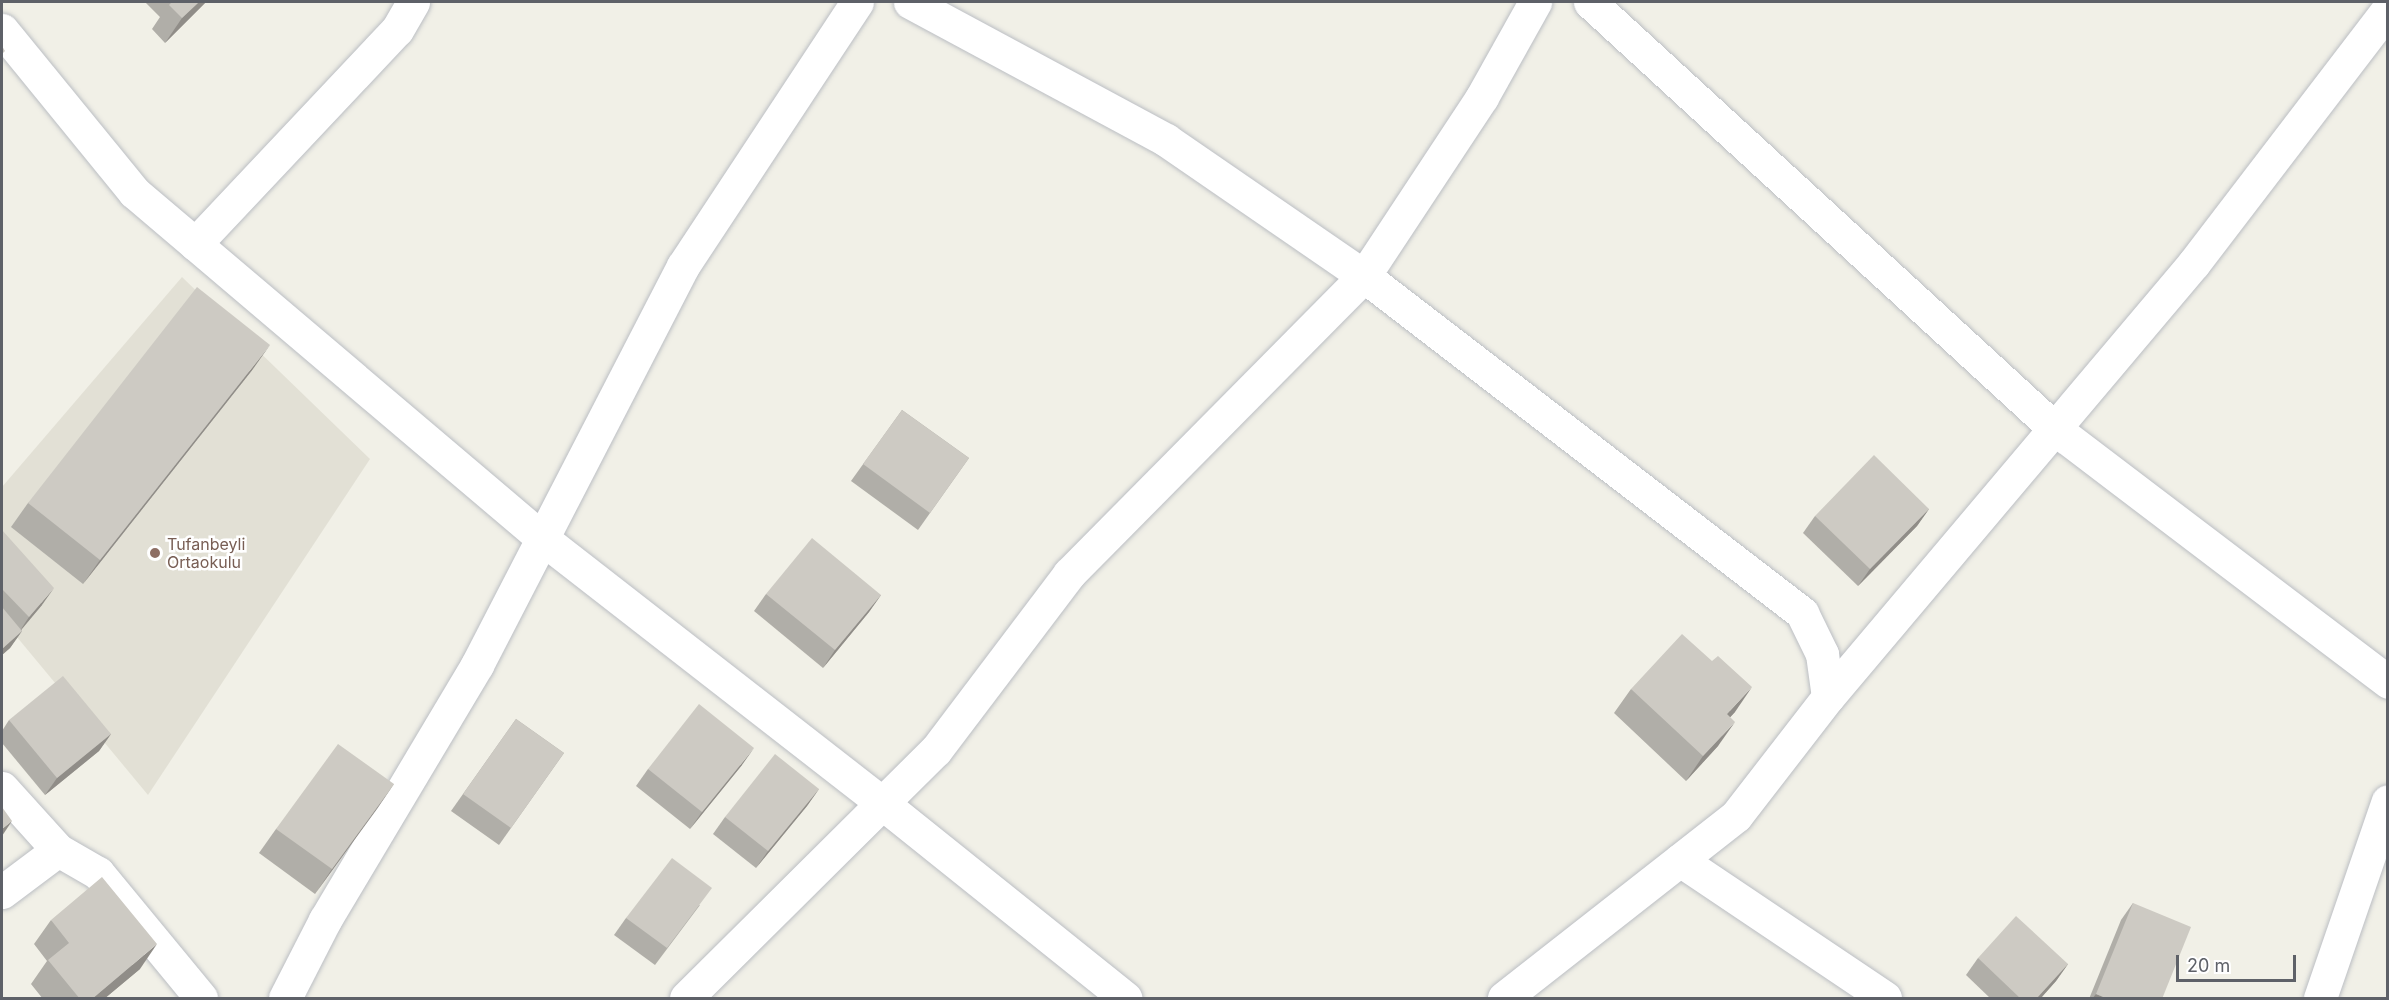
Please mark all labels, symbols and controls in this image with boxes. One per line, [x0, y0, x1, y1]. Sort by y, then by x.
place label: Tufanbeyli Ortaokulu [167, 534, 245, 572]
marker: Tufanbeyli Ortaokulu [148, 546, 162, 560]
scale bar [2179, 943, 2299, 981]
text: 20 m [2187, 955, 2230, 976]

